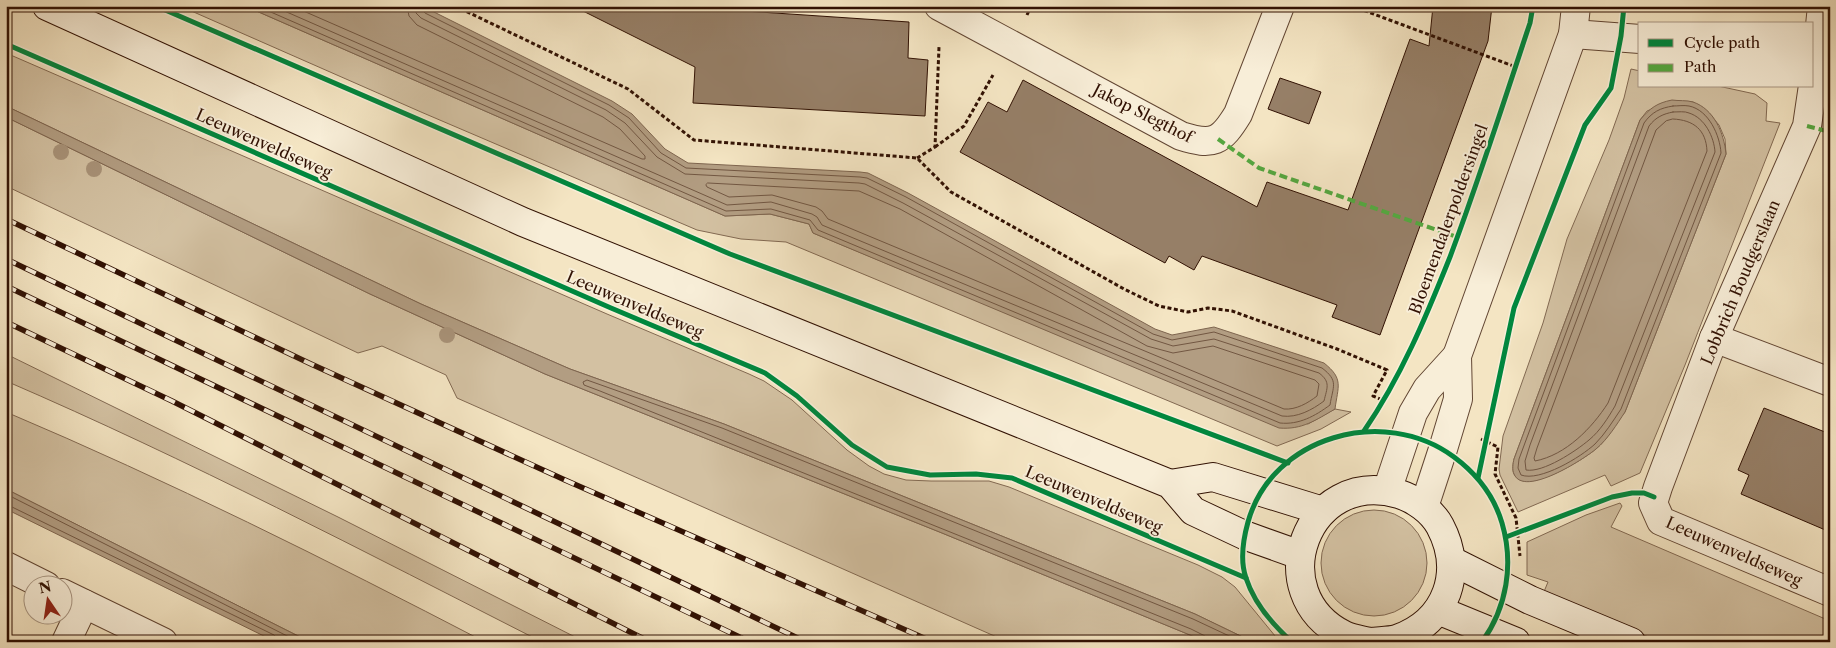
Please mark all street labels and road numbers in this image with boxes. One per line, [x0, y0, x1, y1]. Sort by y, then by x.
street label: Jakop Slegthof [1087, 78, 1198, 148]
street label: Leeuwenveldseweg [193, 104, 336, 182]
street label: Bloemendalerpoldersingel [1404, 121, 1492, 317]
street label: Lobbrich Boudgerslaan [1696, 197, 1784, 367]
street label: Leeuwenveldseweg [563, 266, 707, 342]
street label: Leeuwenveldseweg [1022, 461, 1166, 537]
street label: Leeuwenveldseweg [1663, 512, 1806, 590]

